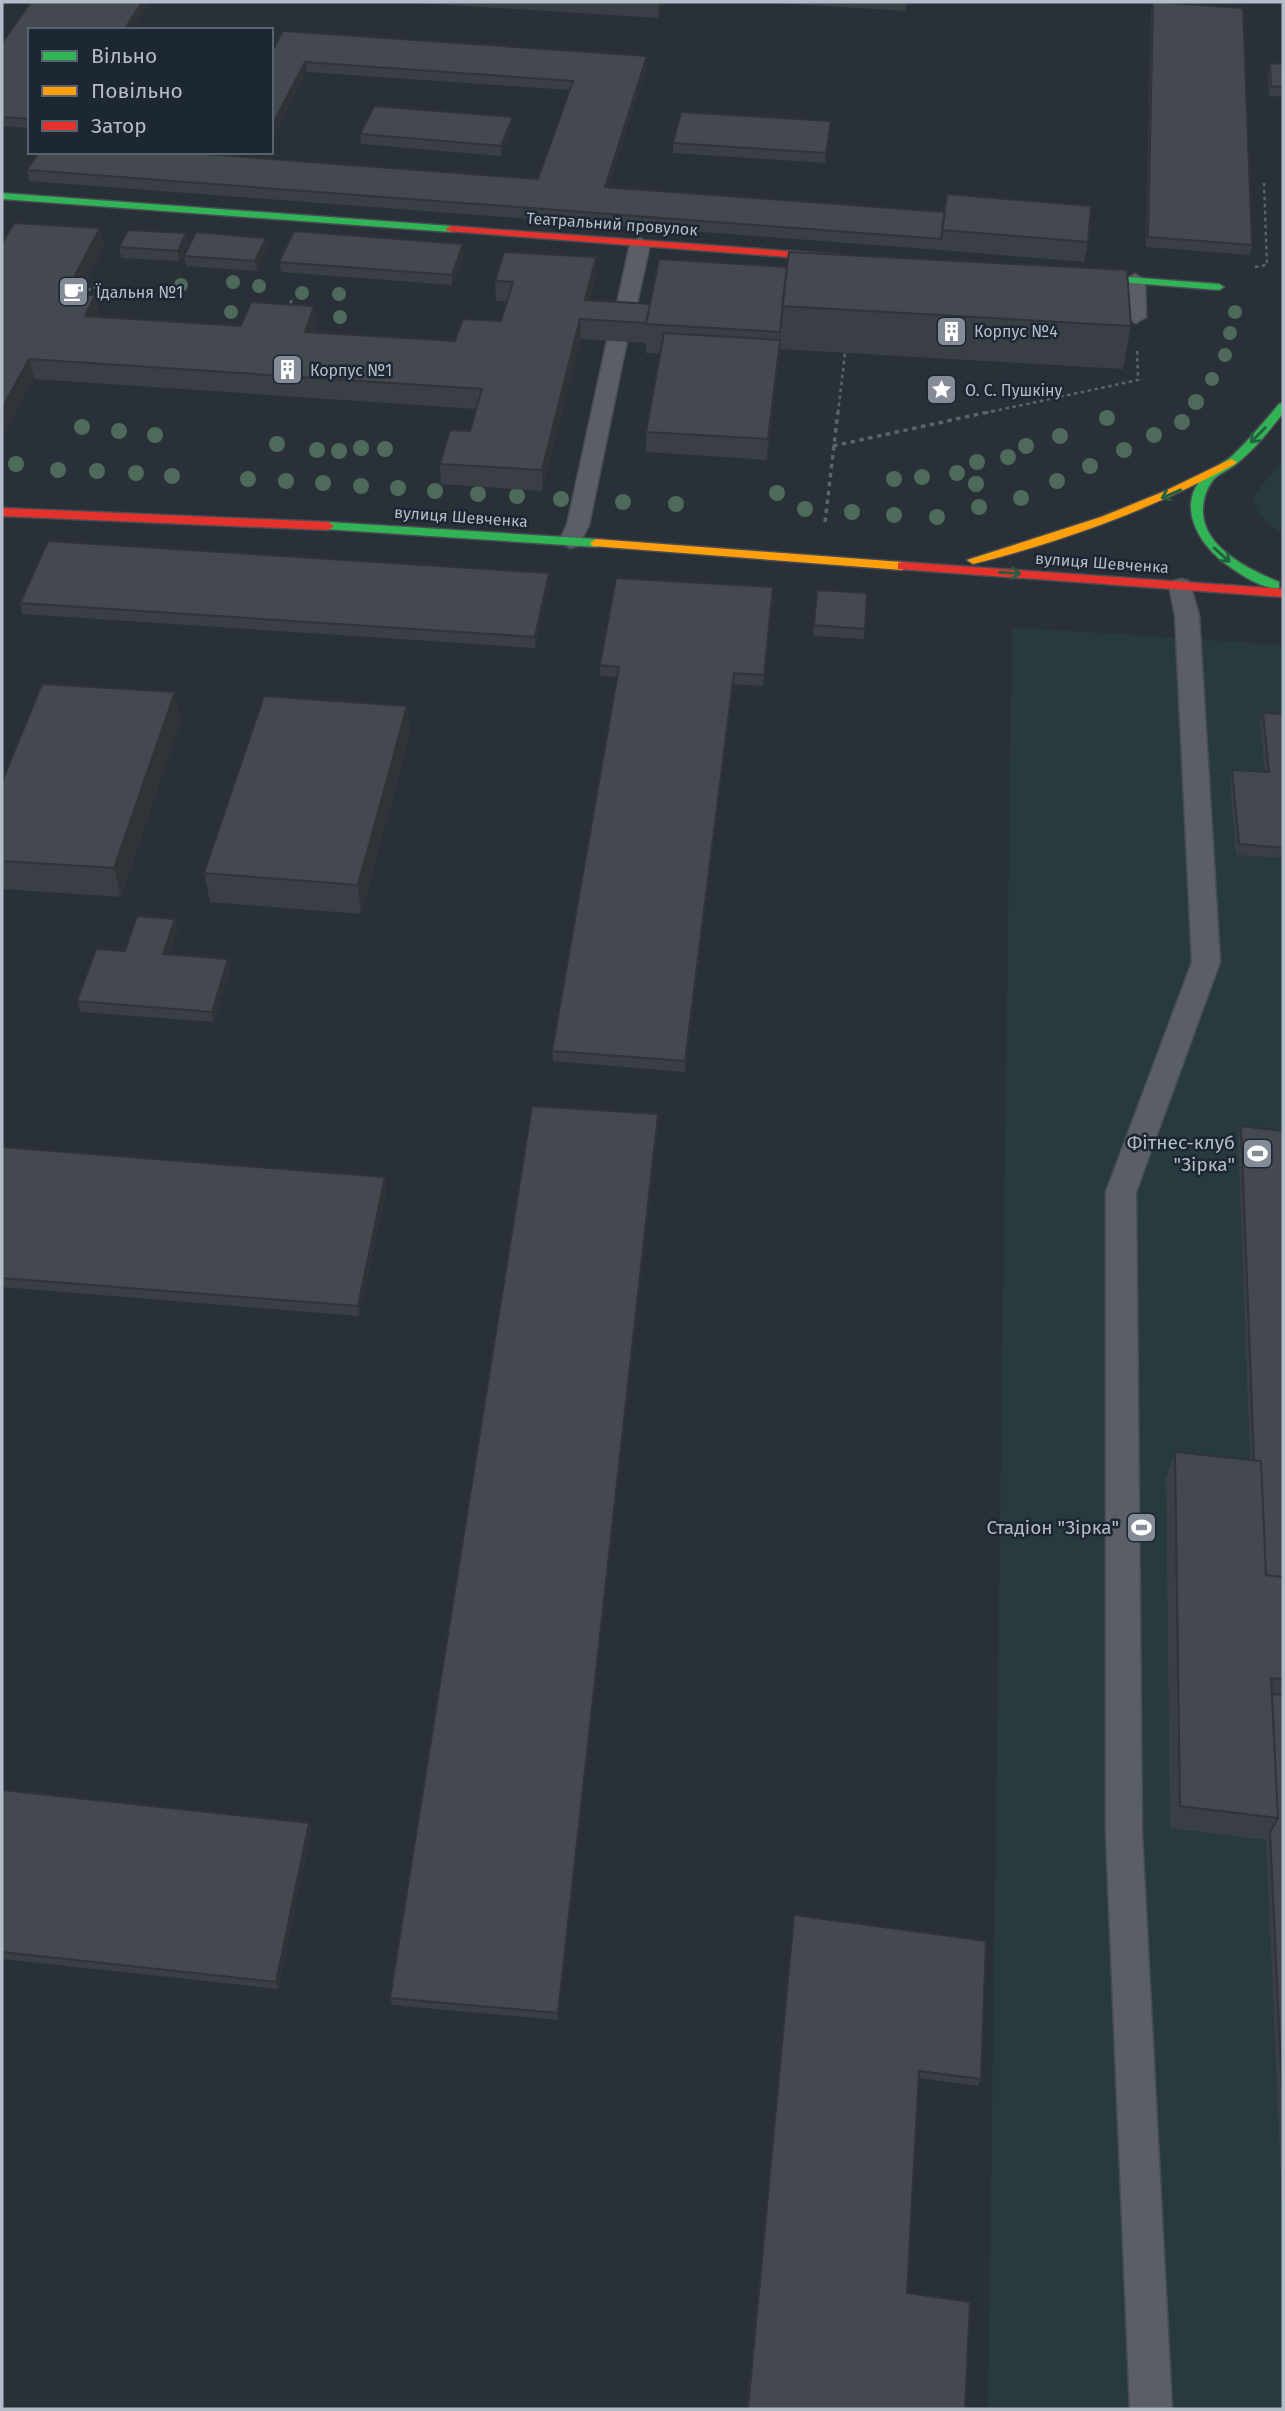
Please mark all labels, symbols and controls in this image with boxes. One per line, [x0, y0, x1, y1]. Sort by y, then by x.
legend [28, 28, 273, 154]
text: Вільно [91, 43, 157, 69]
text: Повільно [91, 78, 183, 104]
text: Затор [91, 113, 147, 139]
street label: Театральний провулок [526, 209, 699, 240]
cafe icon: Їдальня №1 [56, 275, 90, 309]
place label: Їдальня №1 [95, 283, 183, 302]
building icon: Корпус №4 [934, 314, 968, 348]
place label: Корпус №4 [974, 322, 1058, 341]
building icon: Корпус №1 [270, 353, 304, 387]
place label: Корпус №1 [310, 361, 392, 380]
place icon: О. С. Пушкіну [925, 373, 959, 407]
place label: О. С. Пушкіну [965, 381, 1063, 400]
one-way arrow [1249, 426, 1266, 443]
one-way arrow [1161, 488, 1182, 501]
street label: вулиця Шевченка [394, 503, 528, 531]
one-way arrow [1213, 547, 1231, 563]
street label: вулиця Шевченка [1035, 549, 1169, 577]
one-way arrow [999, 567, 1021, 580]
place label: Фітнес-клуб "Зірка" [1127, 1131, 1235, 1176]
sports icon: Фітнес-клуб "Зірка" [1241, 1136, 1275, 1170]
sports icon: Стадіон "Зірка" [1125, 1510, 1159, 1544]
place label: Стадіон "Зірка" [986, 1516, 1119, 1539]

